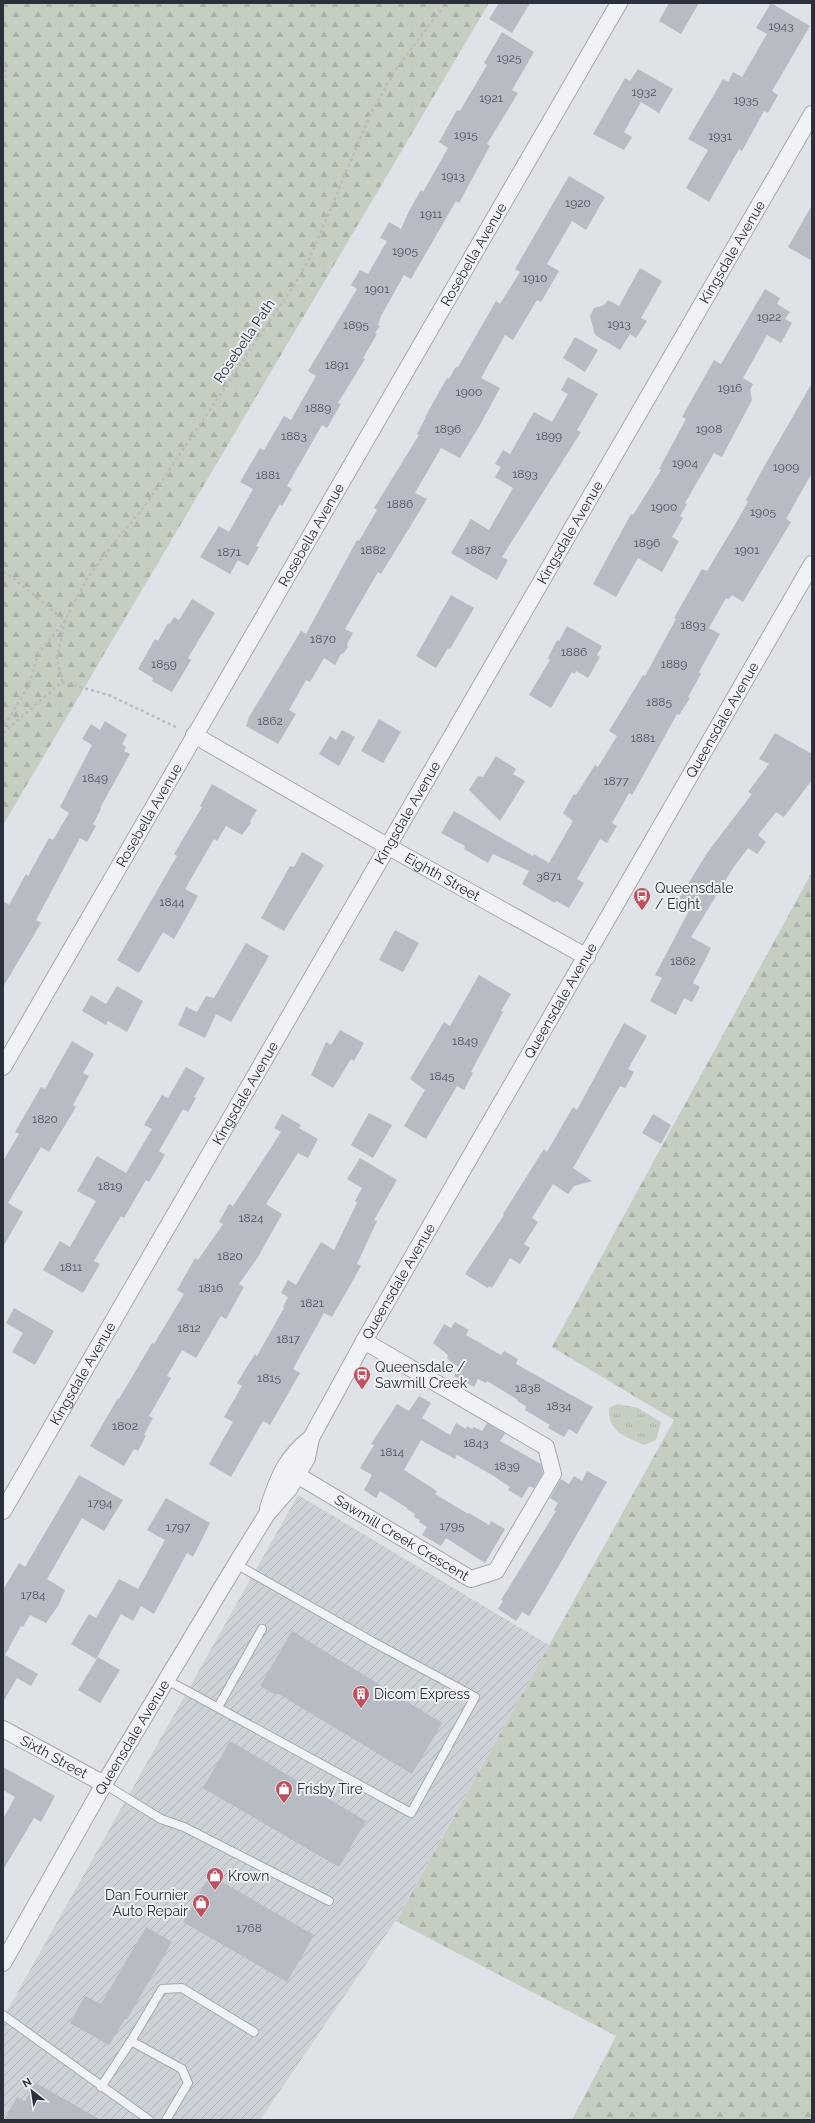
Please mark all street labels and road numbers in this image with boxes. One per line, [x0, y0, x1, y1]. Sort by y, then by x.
street label: Kingsdale Avenue [696, 198, 768, 306]
street label: Rosebella Avenue [437, 200, 510, 309]
street label: Rosebella Path [210, 296, 278, 386]
street label: Kingsdale Avenue [534, 478, 606, 587]
street label: Rosebella Avenue [275, 480, 347, 589]
street label: Queensdale Avenue [683, 659, 762, 781]
street label: Kingsdale Avenue [371, 758, 443, 867]
street label: Rosebella Avenue [113, 761, 185, 870]
street label: Eighth Street [402, 849, 483, 904]
street label: Queensdale Avenue [521, 940, 600, 1061]
street label: Kingsdale Avenue [209, 1039, 281, 1147]
street label: Queensdale Avenue [359, 1221, 438, 1342]
street label: Kingsdale Avenue [47, 1319, 119, 1428]
street label: Sawmill Creek Crescent [332, 1491, 472, 1584]
street label: Queensdale Avenue [92, 1677, 173, 1797]
street label: Sixth Street [18, 1732, 90, 1782]

